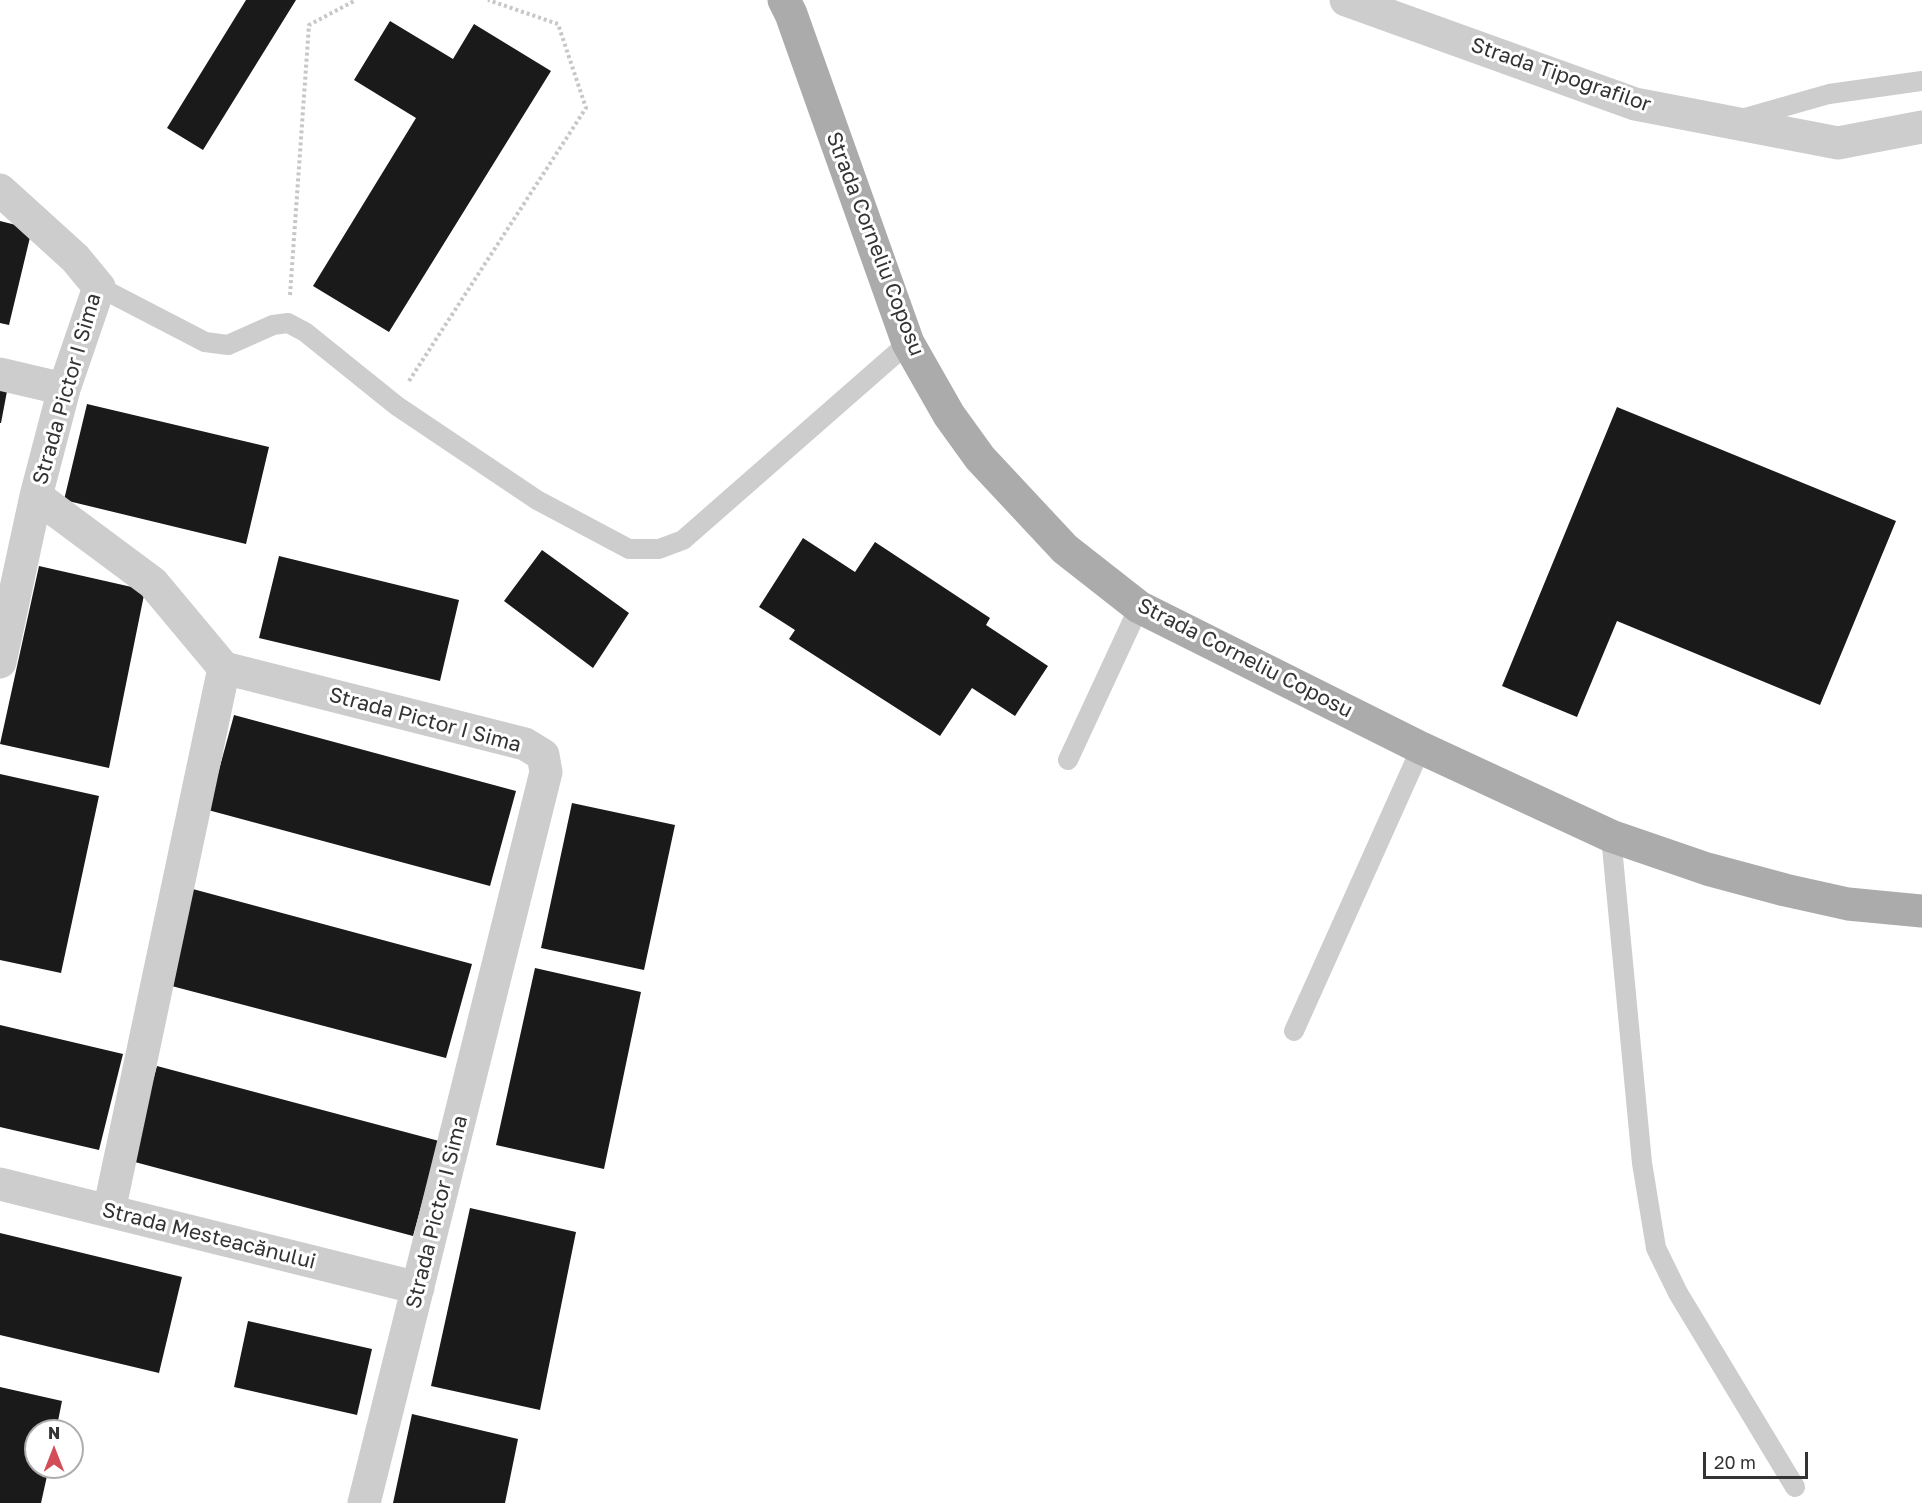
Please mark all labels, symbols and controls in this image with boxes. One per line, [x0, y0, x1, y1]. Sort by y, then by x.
street label: Strada Tipografilor [1468, 32, 1654, 118]
street label: Strada Corneliu Coposu [821, 128, 929, 360]
street label: Strada Pictor I Sima [28, 290, 106, 488]
street label: Strada Corneliu Coposu [1133, 593, 1357, 723]
street label: Strada Pictor I Sima [326, 682, 524, 758]
street label: Strada Pictor I Sima [401, 1113, 473, 1311]
street label: Strada Mesteacănului [100, 1197, 318, 1275]
north arrow [24, 1419, 84, 1479]
text: N [48, 1423, 60, 1443]
scale bar [1706, 1440, 1811, 1478]
text: 20 m [1714, 1451, 1756, 1473]

